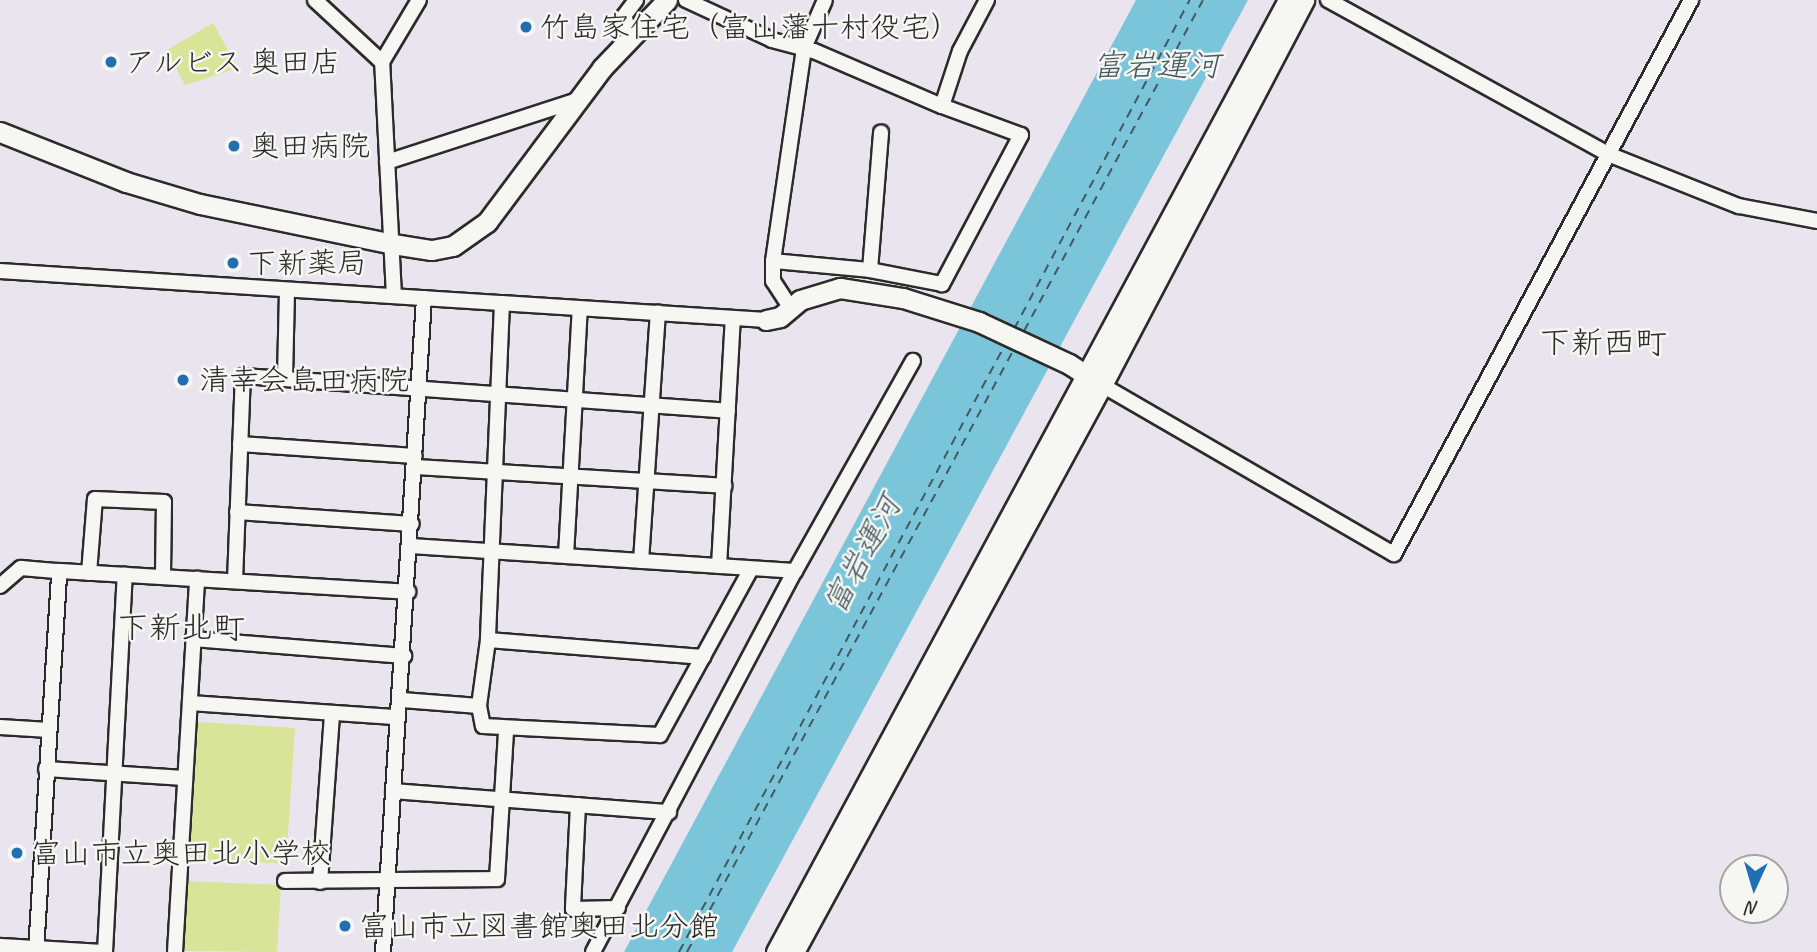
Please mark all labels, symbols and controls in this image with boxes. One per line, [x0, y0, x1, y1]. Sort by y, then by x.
place label: 竹島家住宅（富山藩十村役宅） [540, 9, 960, 45]
marker: 竹島家住宅（富山藩十村役宅） [518, 19, 534, 35]
place label: アルビス 奥田店 [125, 44, 342, 80]
water label: 富岩運河 [1092, 47, 1220, 85]
marker: アルビス 奥田店 [103, 54, 119, 70]
place label: 奥田病院 [250, 128, 370, 164]
marker: 奥田病院 [224, 136, 244, 156]
place label: 下新薬局 [247, 245, 367, 281]
marker: 下新薬局 [225, 255, 241, 271]
district label: 下新西町 [1539, 324, 1667, 362]
place label: 清幸会島田病院 [199, 362, 409, 398]
marker: 清幸会島田病院 [173, 370, 193, 390]
water label: 富岩運河 [816, 489, 910, 621]
district label: 下新北町 [117, 609, 245, 647]
place label: 富山市立奥田北小学校 [31, 835, 331, 871]
marker: 富山市立奥田北小学校 [9, 845, 25, 861]
north arrow [1719, 854, 1789, 924]
text: N [1746, 896, 1759, 920]
place label: 富山市立図書館奥田北分館 [359, 908, 719, 944]
marker: 富山市立図書館奥田北分館 [337, 918, 353, 934]

